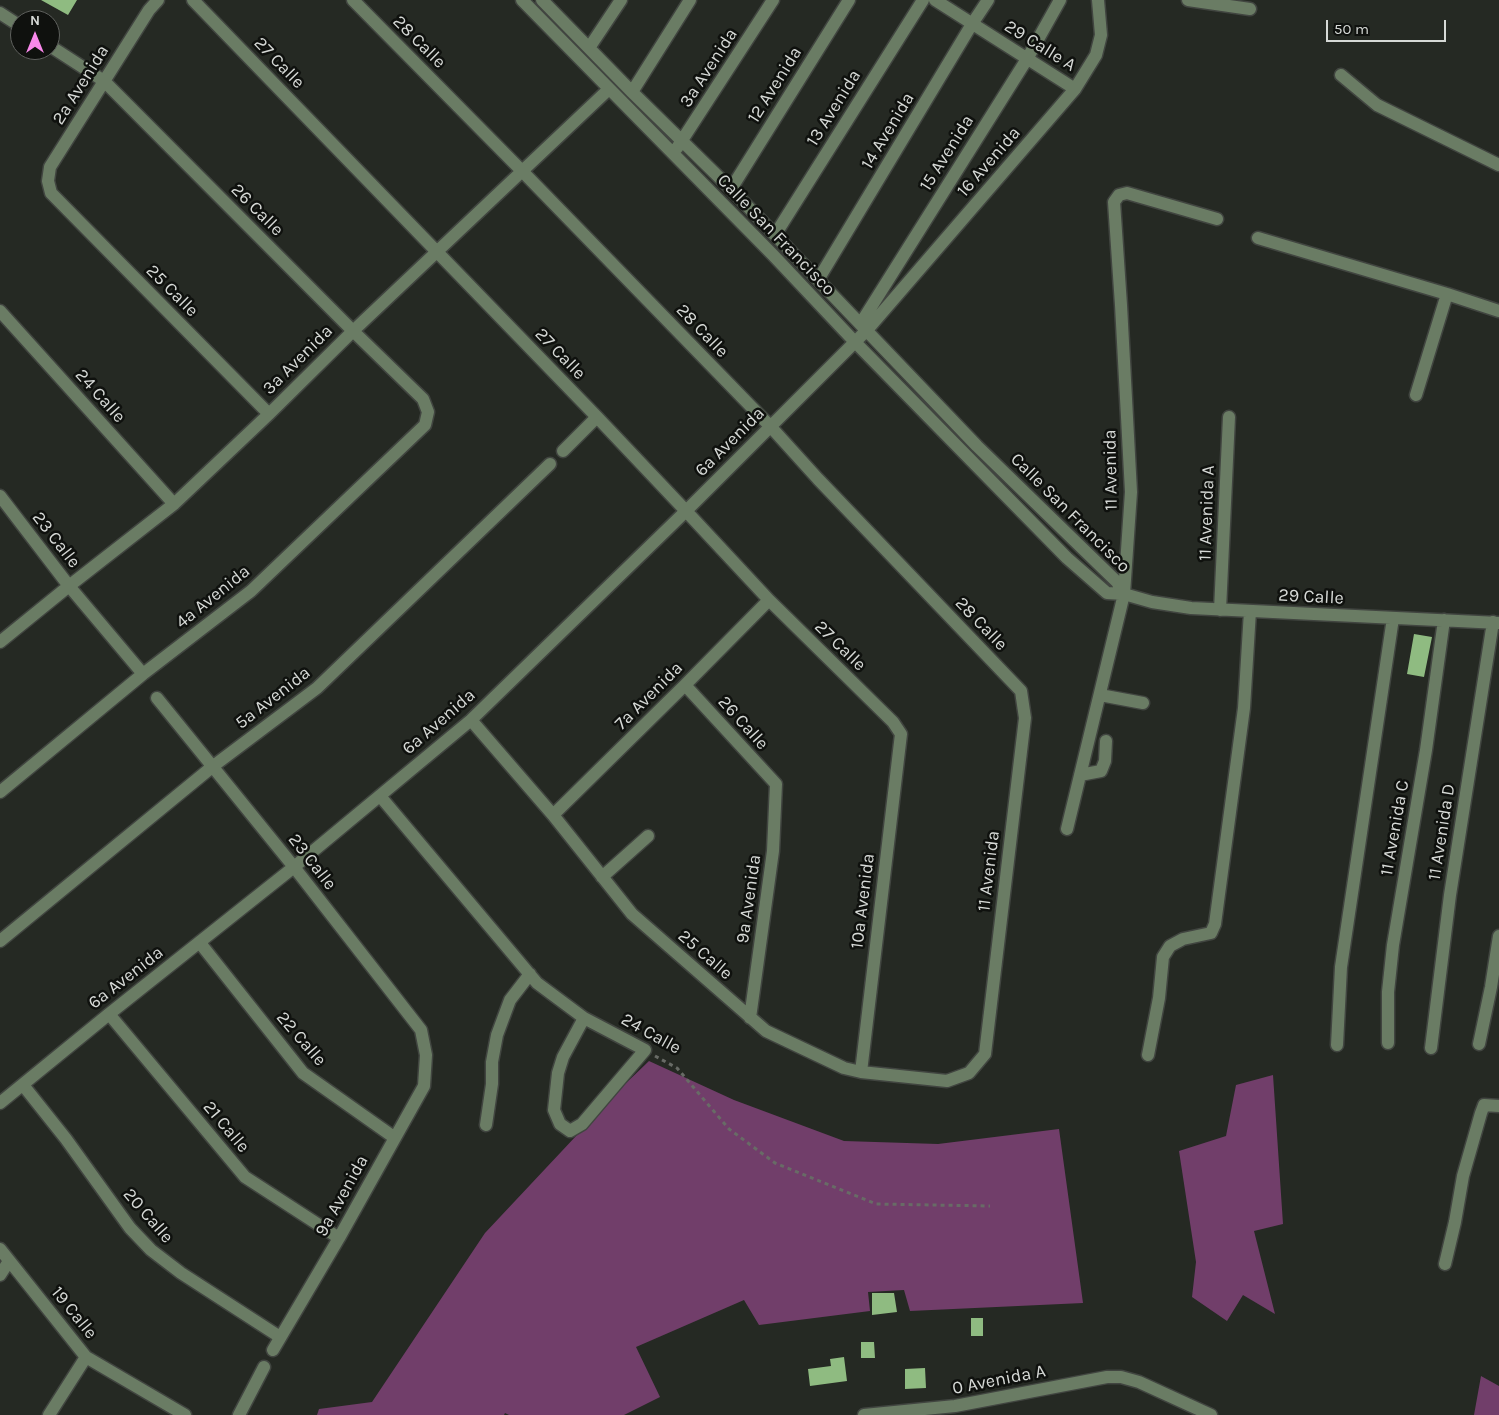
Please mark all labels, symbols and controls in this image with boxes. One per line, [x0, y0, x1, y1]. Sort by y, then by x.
north arrow [10, 10, 60, 60]
scale bar [1329, 10, 1449, 42]
street label: 28 Calle [388, 11, 450, 73]
text: N [30, 12, 40, 29]
street label: 29 Calle A [1000, 16, 1080, 76]
text: 50 m [1334, 20, 1369, 38]
street label: 3a Avenida [675, 24, 743, 112]
street label: 27 Calle [249, 33, 309, 93]
street label: 2a Avenida [48, 41, 114, 129]
street label: 12 Avenida [743, 43, 807, 127]
street label: 13 Avenida [802, 66, 866, 150]
street label: 14 Avenida [857, 89, 919, 173]
street label: 15 Avenida [915, 111, 979, 195]
street label: 16 Avenida [953, 123, 1025, 201]
street label: Calle San Francisco [713, 170, 839, 300]
street label: 26 Calle [226, 179, 288, 241]
street label: 25 Calle [141, 260, 203, 322]
street label: 28 Calle [671, 300, 733, 362]
street label: 3a Avenida [259, 321, 337, 399]
street label: 27 Calle [530, 324, 590, 384]
street label: 24 Calle [70, 365, 130, 427]
street label: 6a Avenida [691, 403, 769, 481]
street label: 11 Avenida [1099, 429, 1123, 511]
street label: Calle San Francisco [1006, 449, 1134, 577]
street label: 11 Avenida A [1195, 465, 1219, 561]
street label: 23 Calle [27, 508, 85, 572]
street label: 4a Avenida [172, 561, 254, 633]
street label: 29 Calle [1278, 585, 1344, 609]
street label: 28 Calle [950, 593, 1012, 655]
street label: 27 Calle [810, 616, 870, 676]
street label: 7a Avenida [610, 657, 688, 735]
street label: 5a Avenida [231, 662, 315, 734]
street label: 6a Avenida [398, 684, 480, 760]
street label: 26 Calle [713, 692, 773, 754]
street label: 11 Avenida C [1376, 779, 1414, 877]
street label: 11 Avenida D [1424, 782, 1460, 882]
street label: 11 Avenida [973, 829, 1005, 913]
street label: 23 Calle [283, 830, 341, 894]
street label: 10a Avenida [846, 852, 880, 950]
street label: 9a Avenida [732, 853, 766, 945]
street label: 25 Calle [673, 925, 737, 985]
street label: 6a Avenida [84, 942, 168, 1014]
street label: 22 Calle [271, 1007, 331, 1071]
street label: 24 Calle [617, 1009, 685, 1059]
street label: 21 Calle [198, 1097, 254, 1157]
street label: 9a Avenida [311, 1152, 373, 1240]
street label: 20 Calle [118, 1184, 178, 1248]
street label: 19 Calle [46, 1283, 102, 1343]
street label: 0 Avenida A [951, 1360, 1047, 1400]

